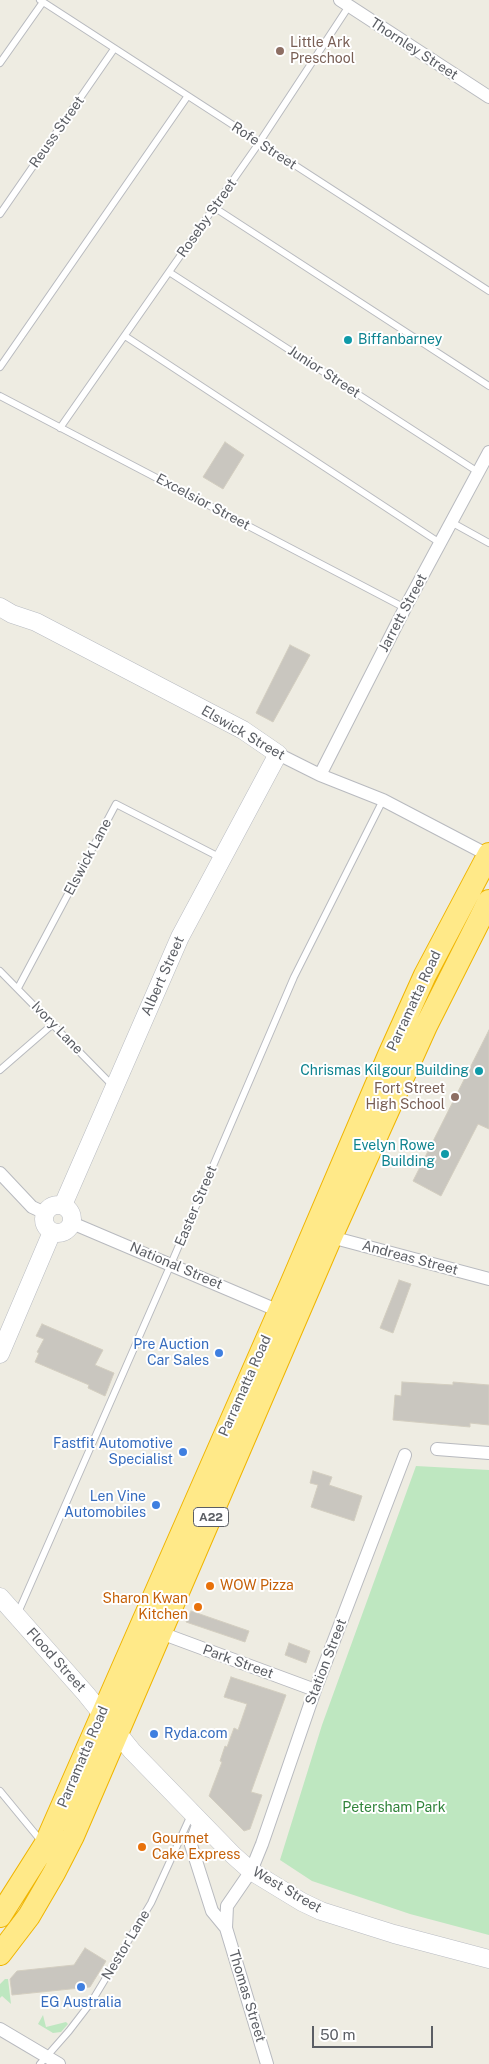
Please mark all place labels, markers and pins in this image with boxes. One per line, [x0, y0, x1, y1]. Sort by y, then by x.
place label: Little Ark Preschool [290, 35, 355, 68]
marker: Little Ark Preschool [274, 45, 286, 57]
place label: Biffanbarney [358, 332, 442, 348]
marker: Biffanbarney [342, 334, 354, 346]
place label: Chrismas Kilgour Building [300, 1063, 469, 1079]
marker: Chrismas Kilgour Building [473, 1065, 485, 1077]
place label: Fort Street High School [366, 1081, 445, 1114]
marker: Fort Street High School [449, 1091, 461, 1103]
place label: Evelyn Rowe Building [353, 1138, 435, 1170]
marker: Evelyn Rowe Building [439, 1148, 451, 1160]
place label: Pre Auction Car Sales [133, 1337, 209, 1370]
marker: Pre Auction Car Sales [213, 1347, 225, 1359]
place label: Fastfit Automotive Specialist [53, 1436, 173, 1468]
marker: Fastfit Automotive Specialist [177, 1446, 189, 1458]
place label: Len Vine Automobiles [64, 1489, 146, 1521]
marker: Len Vine Automobiles [150, 1499, 162, 1511]
place label: WOW Pizza [220, 1578, 294, 1594]
marker: WOW Pizza [204, 1580, 216, 1592]
place label: Sharon Kwan Kitchen [103, 1591, 188, 1624]
marker: Sharon Kwan Kitchen [192, 1601, 204, 1613]
place label: Ryda.com [164, 1726, 228, 1742]
marker: Ryda.com [148, 1728, 160, 1740]
place label: Gourmet Cake Express [152, 1831, 240, 1864]
marker: Gourmet Cake Express [136, 1841, 148, 1853]
marker: EG Australia [75, 1981, 87, 1993]
place label: EG Australia [41, 1995, 121, 2011]

